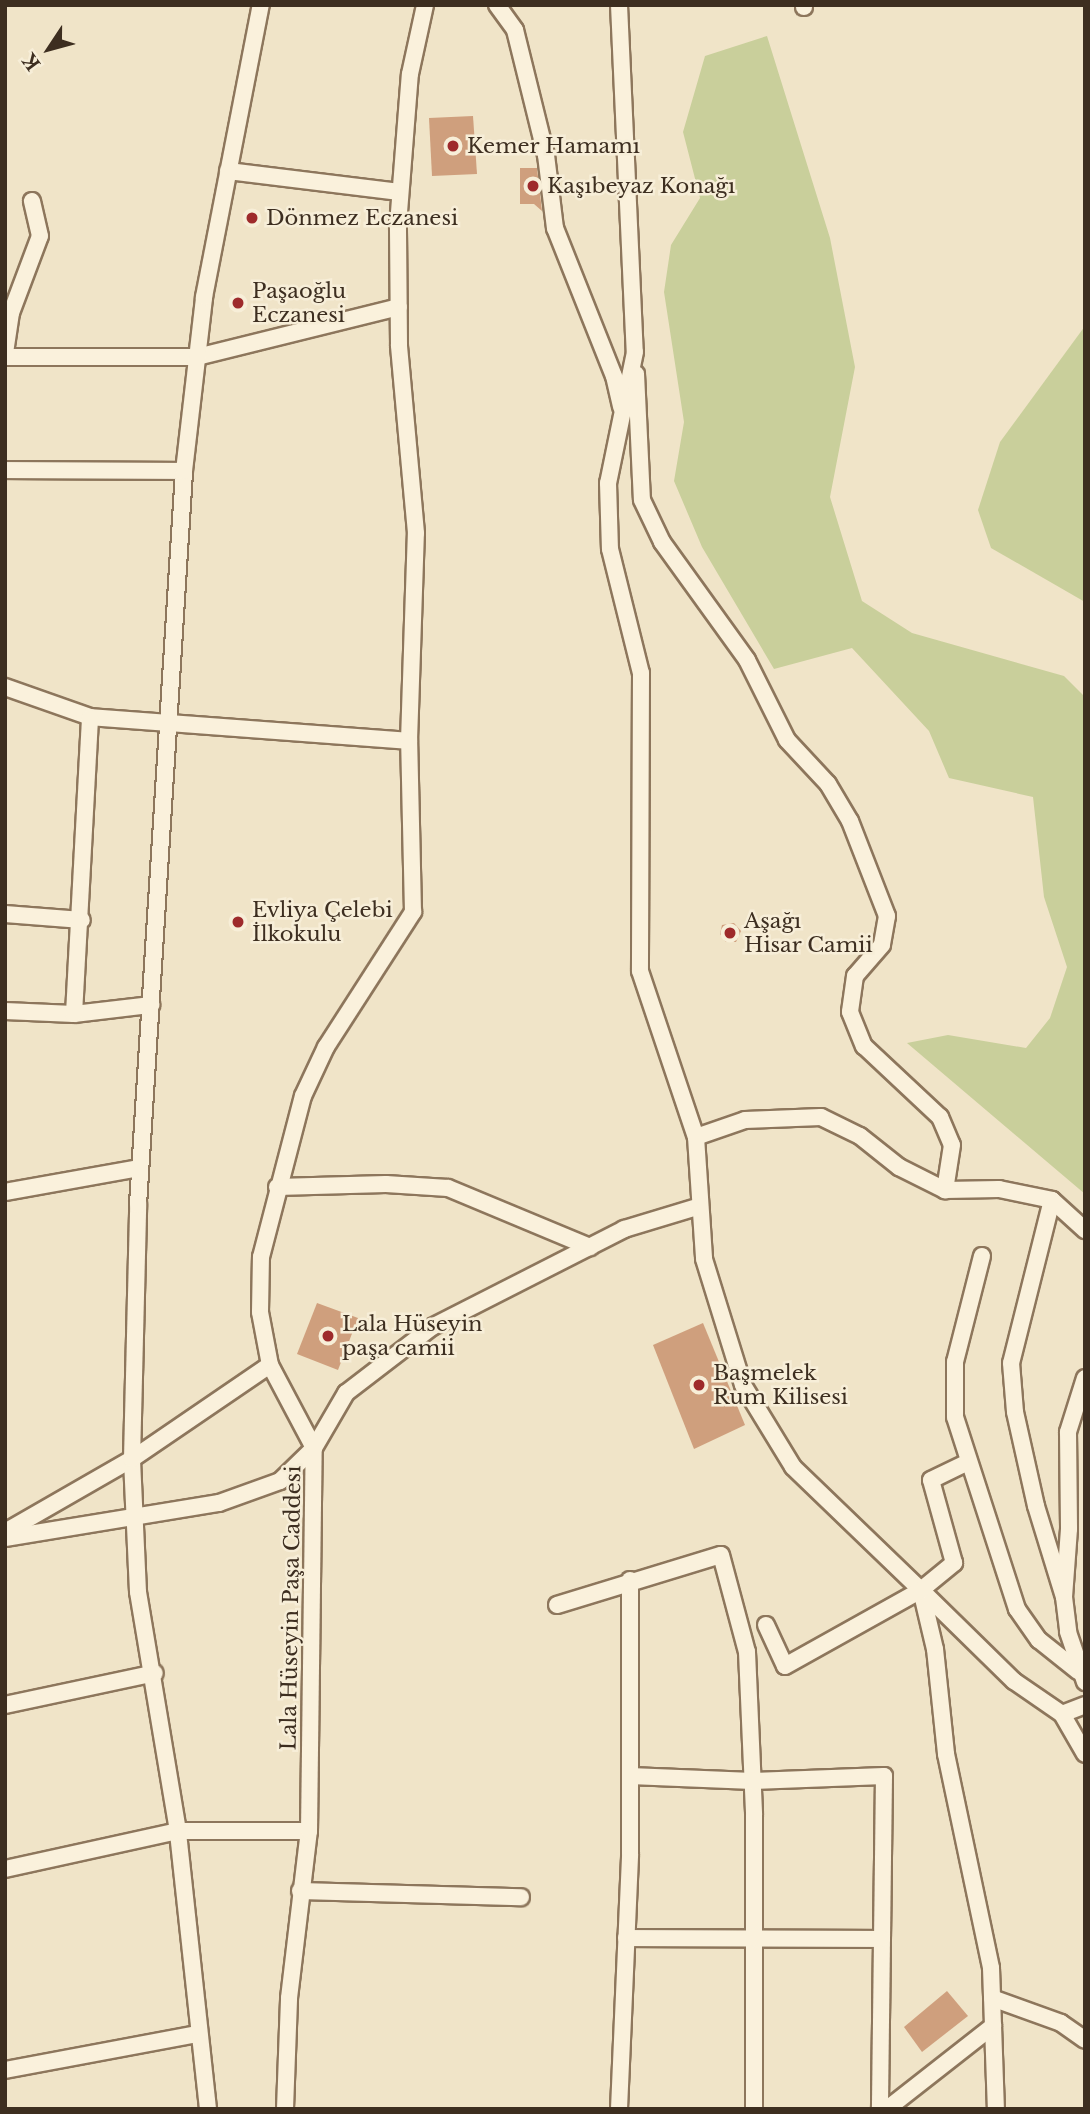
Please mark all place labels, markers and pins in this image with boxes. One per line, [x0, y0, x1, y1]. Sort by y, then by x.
place label: Kemer Hamamı [467, 133, 640, 159]
marker: Kemer Hamamı [445, 138, 461, 154]
place label: Kaşıbeyaz Konağı [547, 173, 735, 199]
marker: Kaşıbeyaz Konağı [525, 178, 541, 194]
place label: Dönmez Eczanesi [266, 205, 458, 231]
marker: Dönmez Eczanesi [244, 210, 260, 226]
place label: Paşaoğlu Eczanesi [252, 278, 346, 328]
marker: Paşaoğlu Eczanesi [230, 295, 246, 311]
place label: Evliya Çelebi İlkokulu [252, 897, 393, 947]
place label: Aşağı Hisar Camii [744, 908, 873, 958]
marker: Evliya Çelebi İlkokulu [230, 914, 246, 930]
marker: Aşağı Hisar Camii [722, 925, 738, 941]
place label: Lala Hüseyin paşa camii [342, 1311, 483, 1361]
marker: Lala Hüseyin paşa camii [320, 1328, 336, 1344]
place label: Başmelek Rum Kilisesi [713, 1360, 848, 1410]
marker: Başmelek Rum Kilisesi [691, 1377, 707, 1393]

